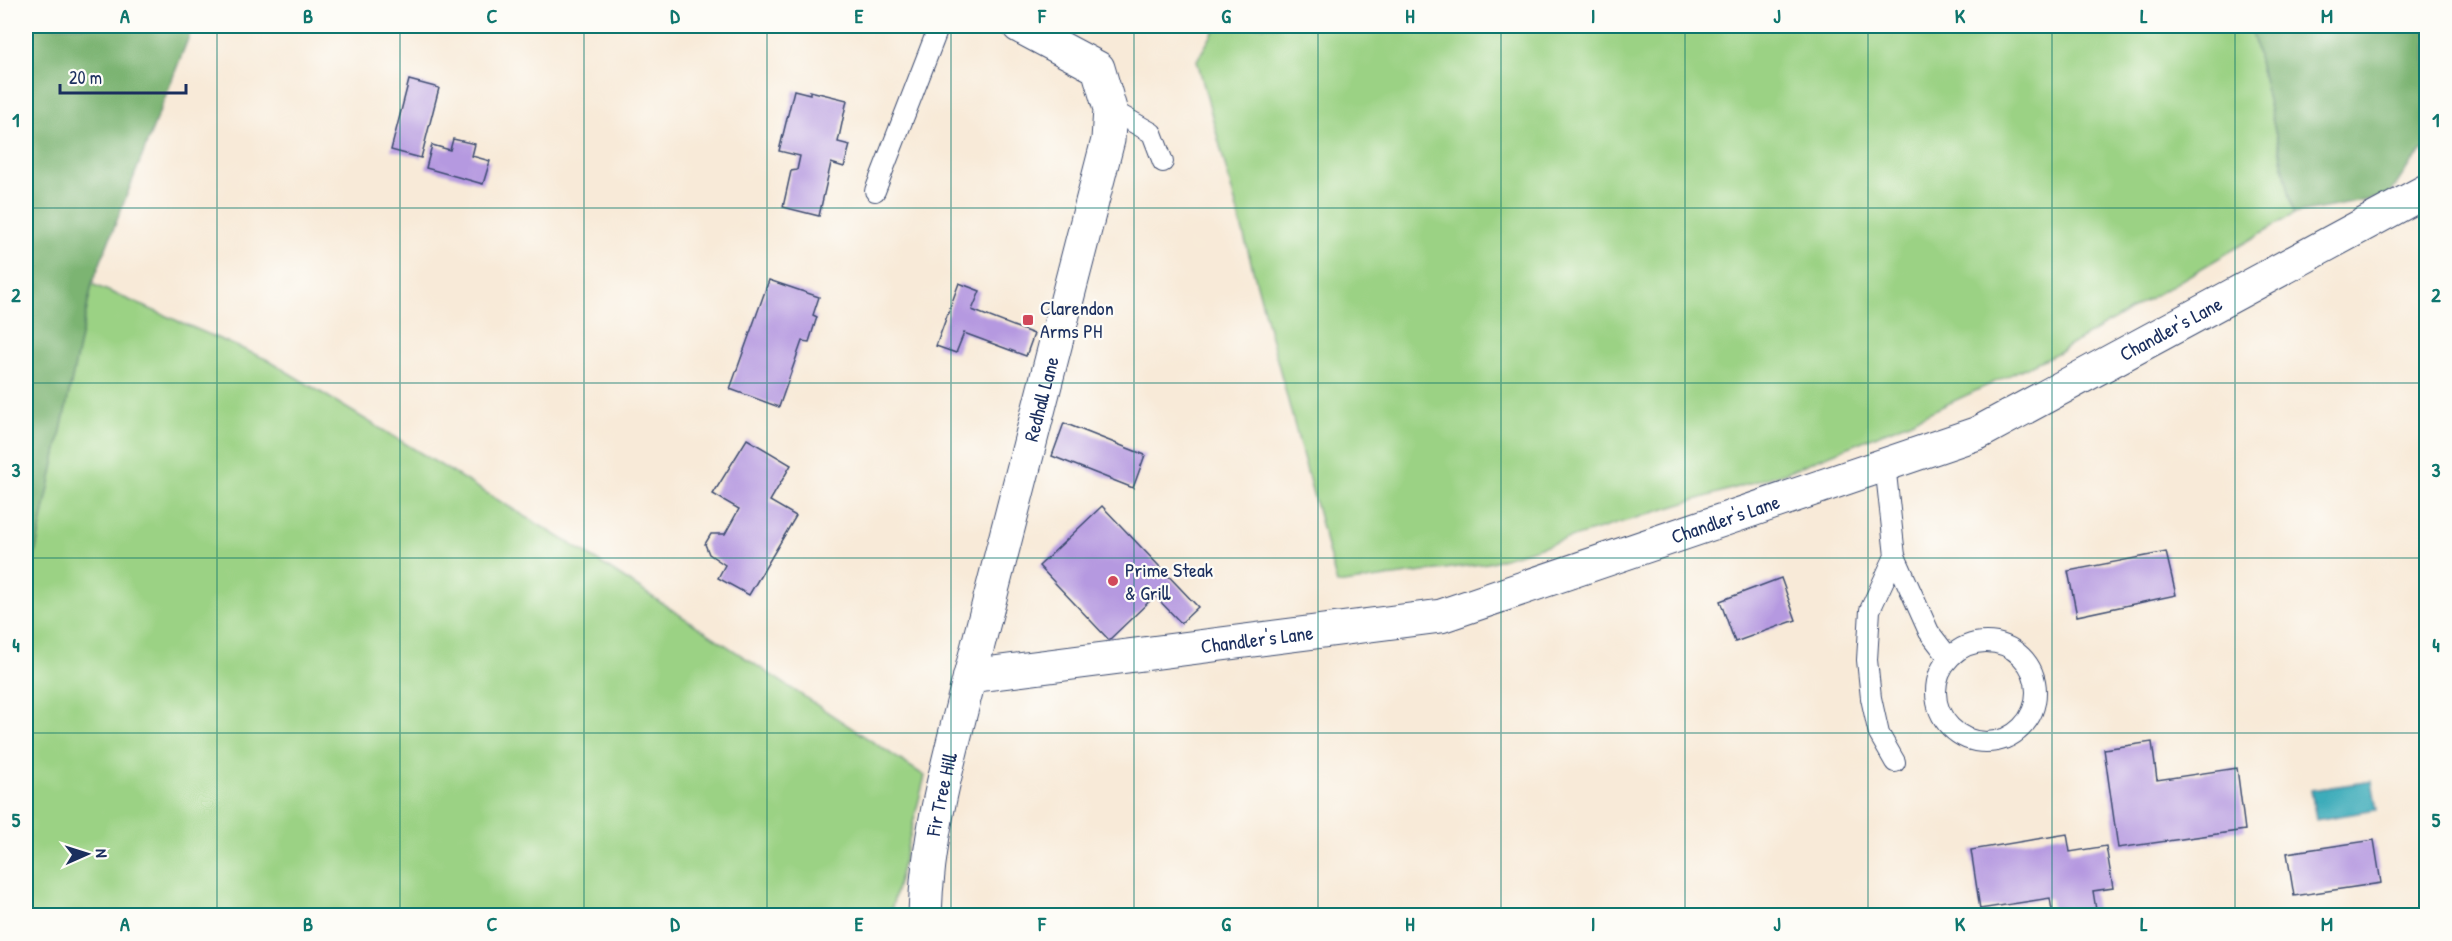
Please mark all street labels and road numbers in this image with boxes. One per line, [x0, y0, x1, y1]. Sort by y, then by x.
street label: Chandler's Lane [2114, 290, 2227, 367]
street label: Redhall Lane [1017, 354, 1065, 444]
street label: Chandler's Lane [1667, 488, 1783, 550]
street label: Chandler's Lane [1199, 618, 1315, 659]
street label: Fir Tree Hill [919, 749, 963, 839]

